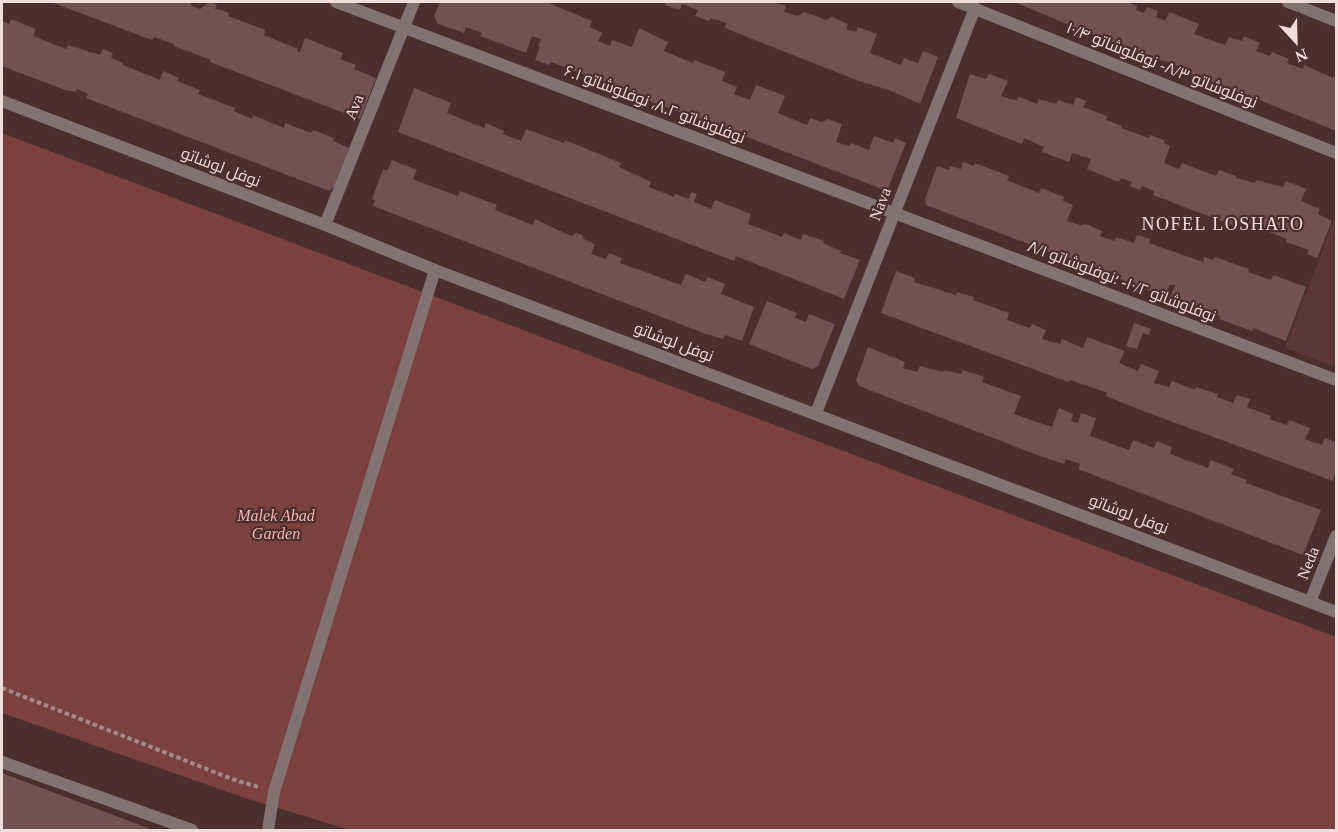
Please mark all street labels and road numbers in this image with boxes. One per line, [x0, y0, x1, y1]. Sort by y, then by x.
street label: نوفلوشاتو ۸/۳- نوفلوشاتو ۱۰/۴ [1064, 19, 1260, 112]
street label: نوفلوشاتو ۸.۲، نوفلوشاتو ۶.۱ [562, 62, 748, 147]
street label: Ava [341, 92, 367, 122]
street label: نوفل لوشاتو [178, 144, 263, 192]
street label: Nava [866, 185, 894, 223]
street label: نوفلوشاتو ۱۰/۲- ؛نوفلوشاتو ۸/۱ [1025, 237, 1219, 326]
street label: نوفل لوشاتو [631, 319, 716, 367]
street label: نوفل لوشاتو [1086, 491, 1171, 539]
street label: Neda [1294, 544, 1322, 582]

